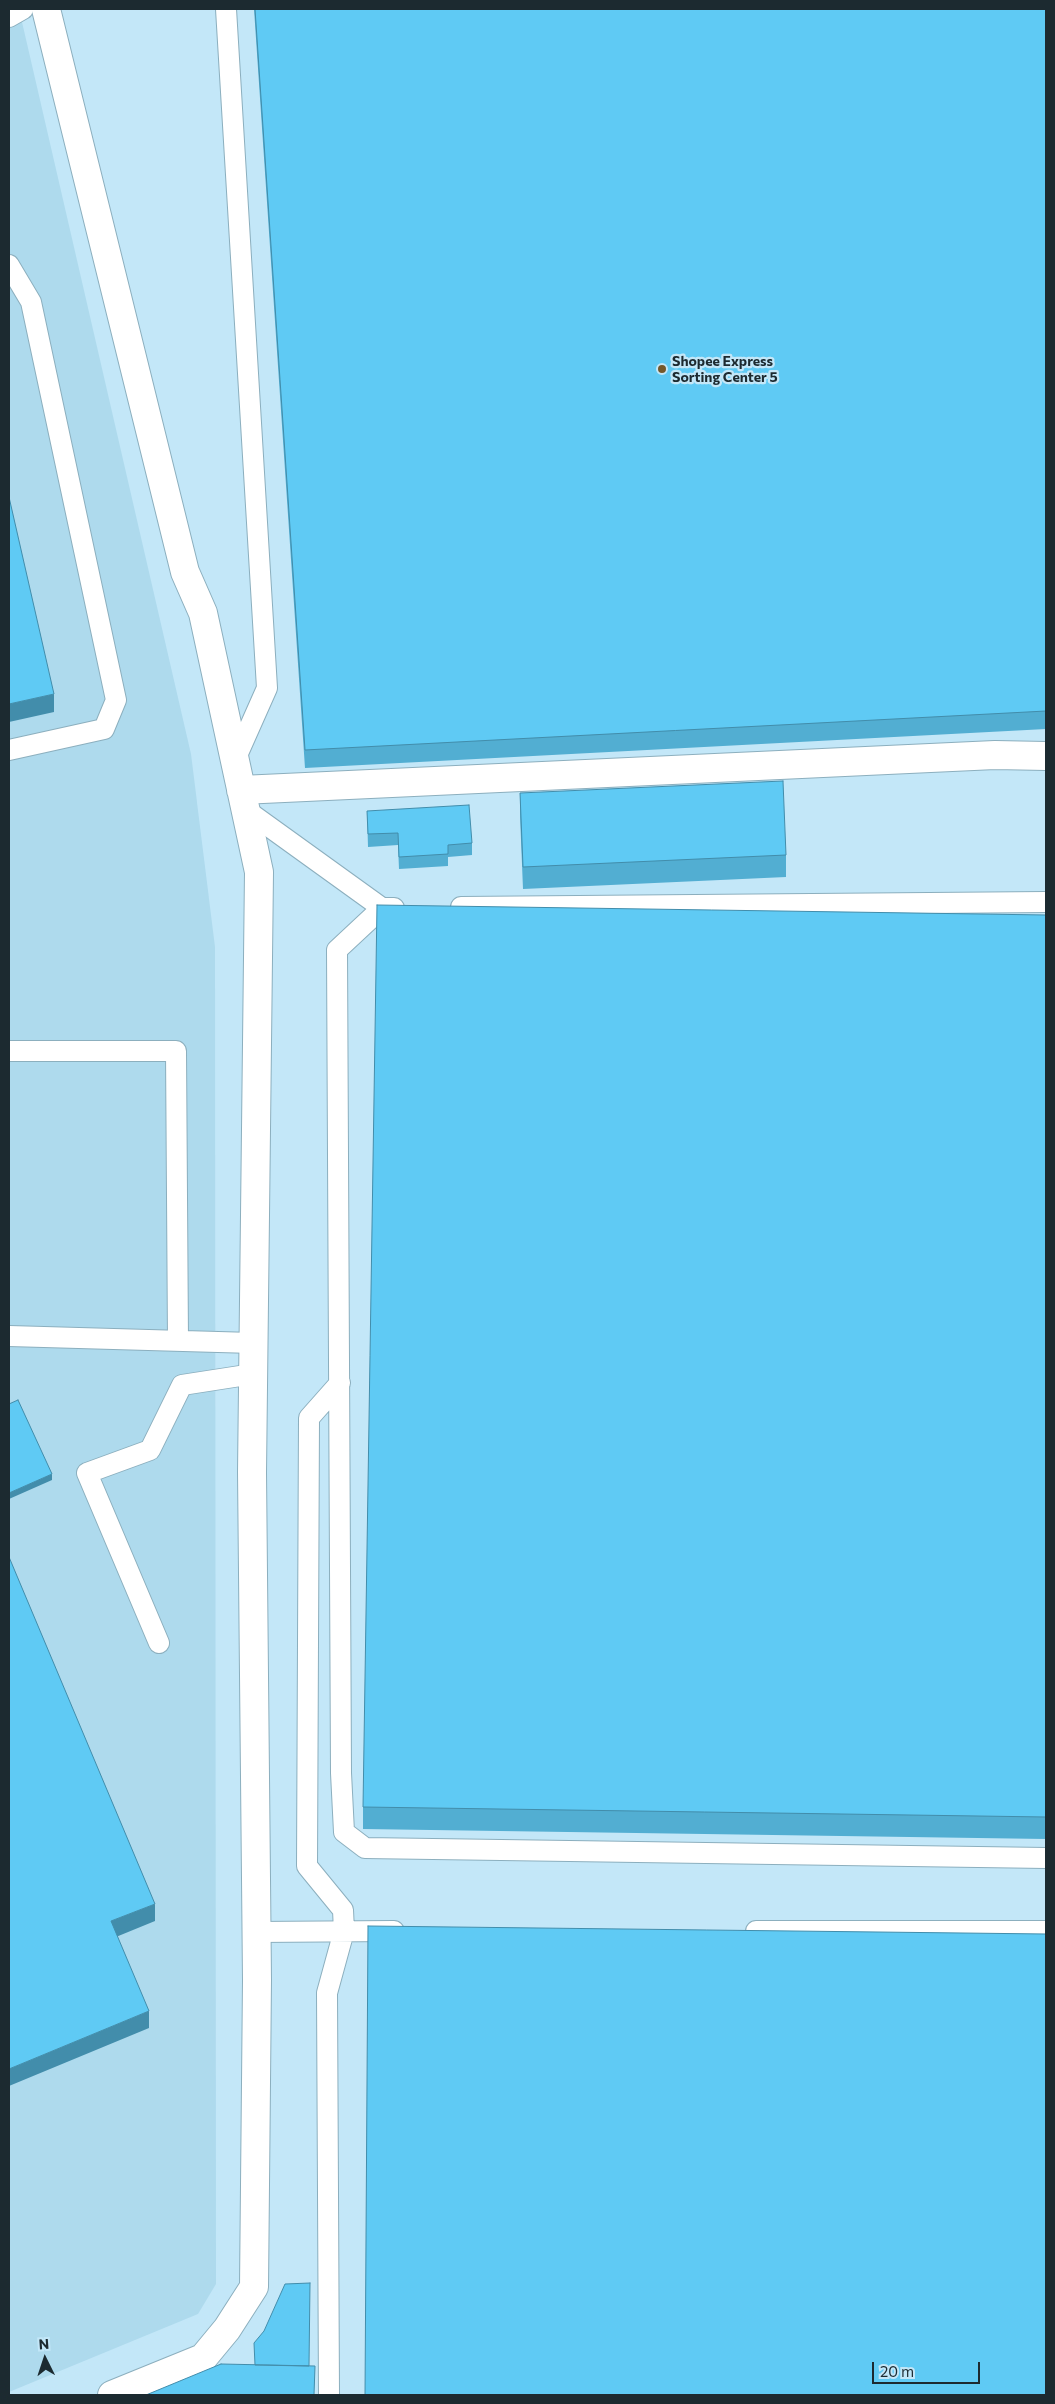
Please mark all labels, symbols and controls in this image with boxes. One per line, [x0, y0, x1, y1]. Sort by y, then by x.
place label: Shopee Express Sorting Center 5 [672, 353, 778, 386]
marker: Shopee Express Sorting Center 5 [656, 363, 668, 375]
north arrow [20, 2334, 70, 2384]
text: N [38, 2335, 50, 2352]
scale bar [875, 2352, 982, 2384]
text: 20 m [880, 2362, 914, 2380]

